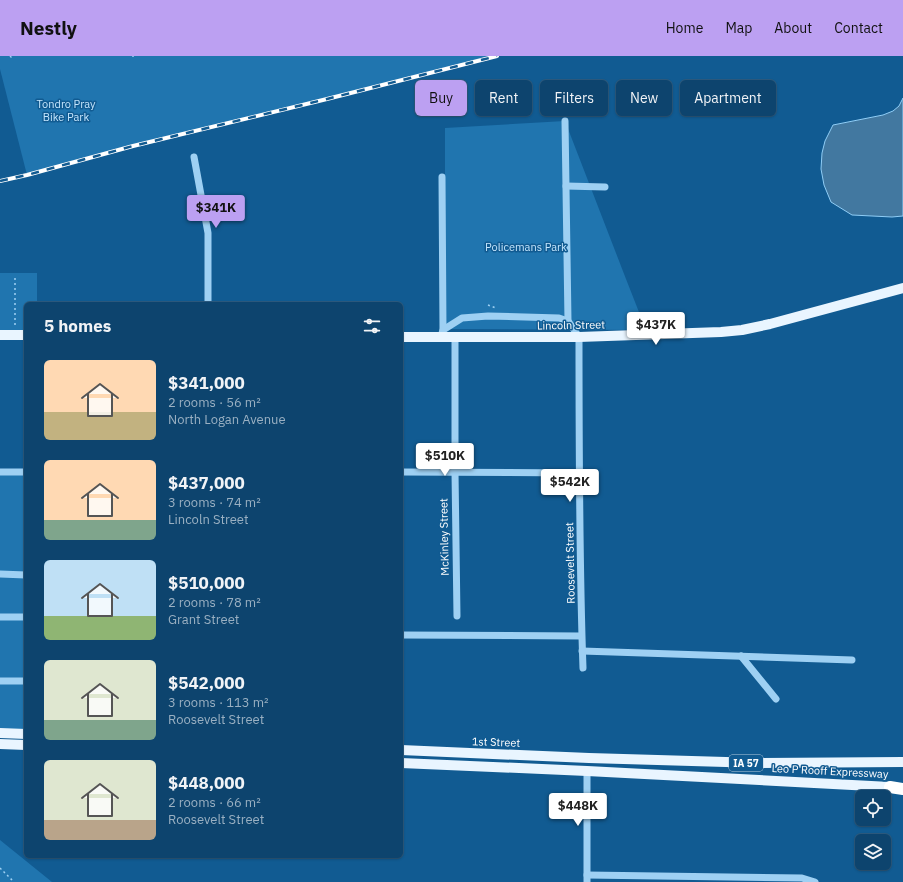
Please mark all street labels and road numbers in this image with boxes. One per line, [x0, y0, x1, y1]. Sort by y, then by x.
street label: Lincoln Street [537, 317, 605, 333]
street label: McKinley Street [436, 498, 452, 576]
street label: Roosevelt Street [562, 522, 578, 604]
street label: 1st Street [472, 734, 521, 750]
road number: IA 57 [729, 755, 763, 771]
street label: Leo P Rooff Expressway [771, 761, 889, 781]

